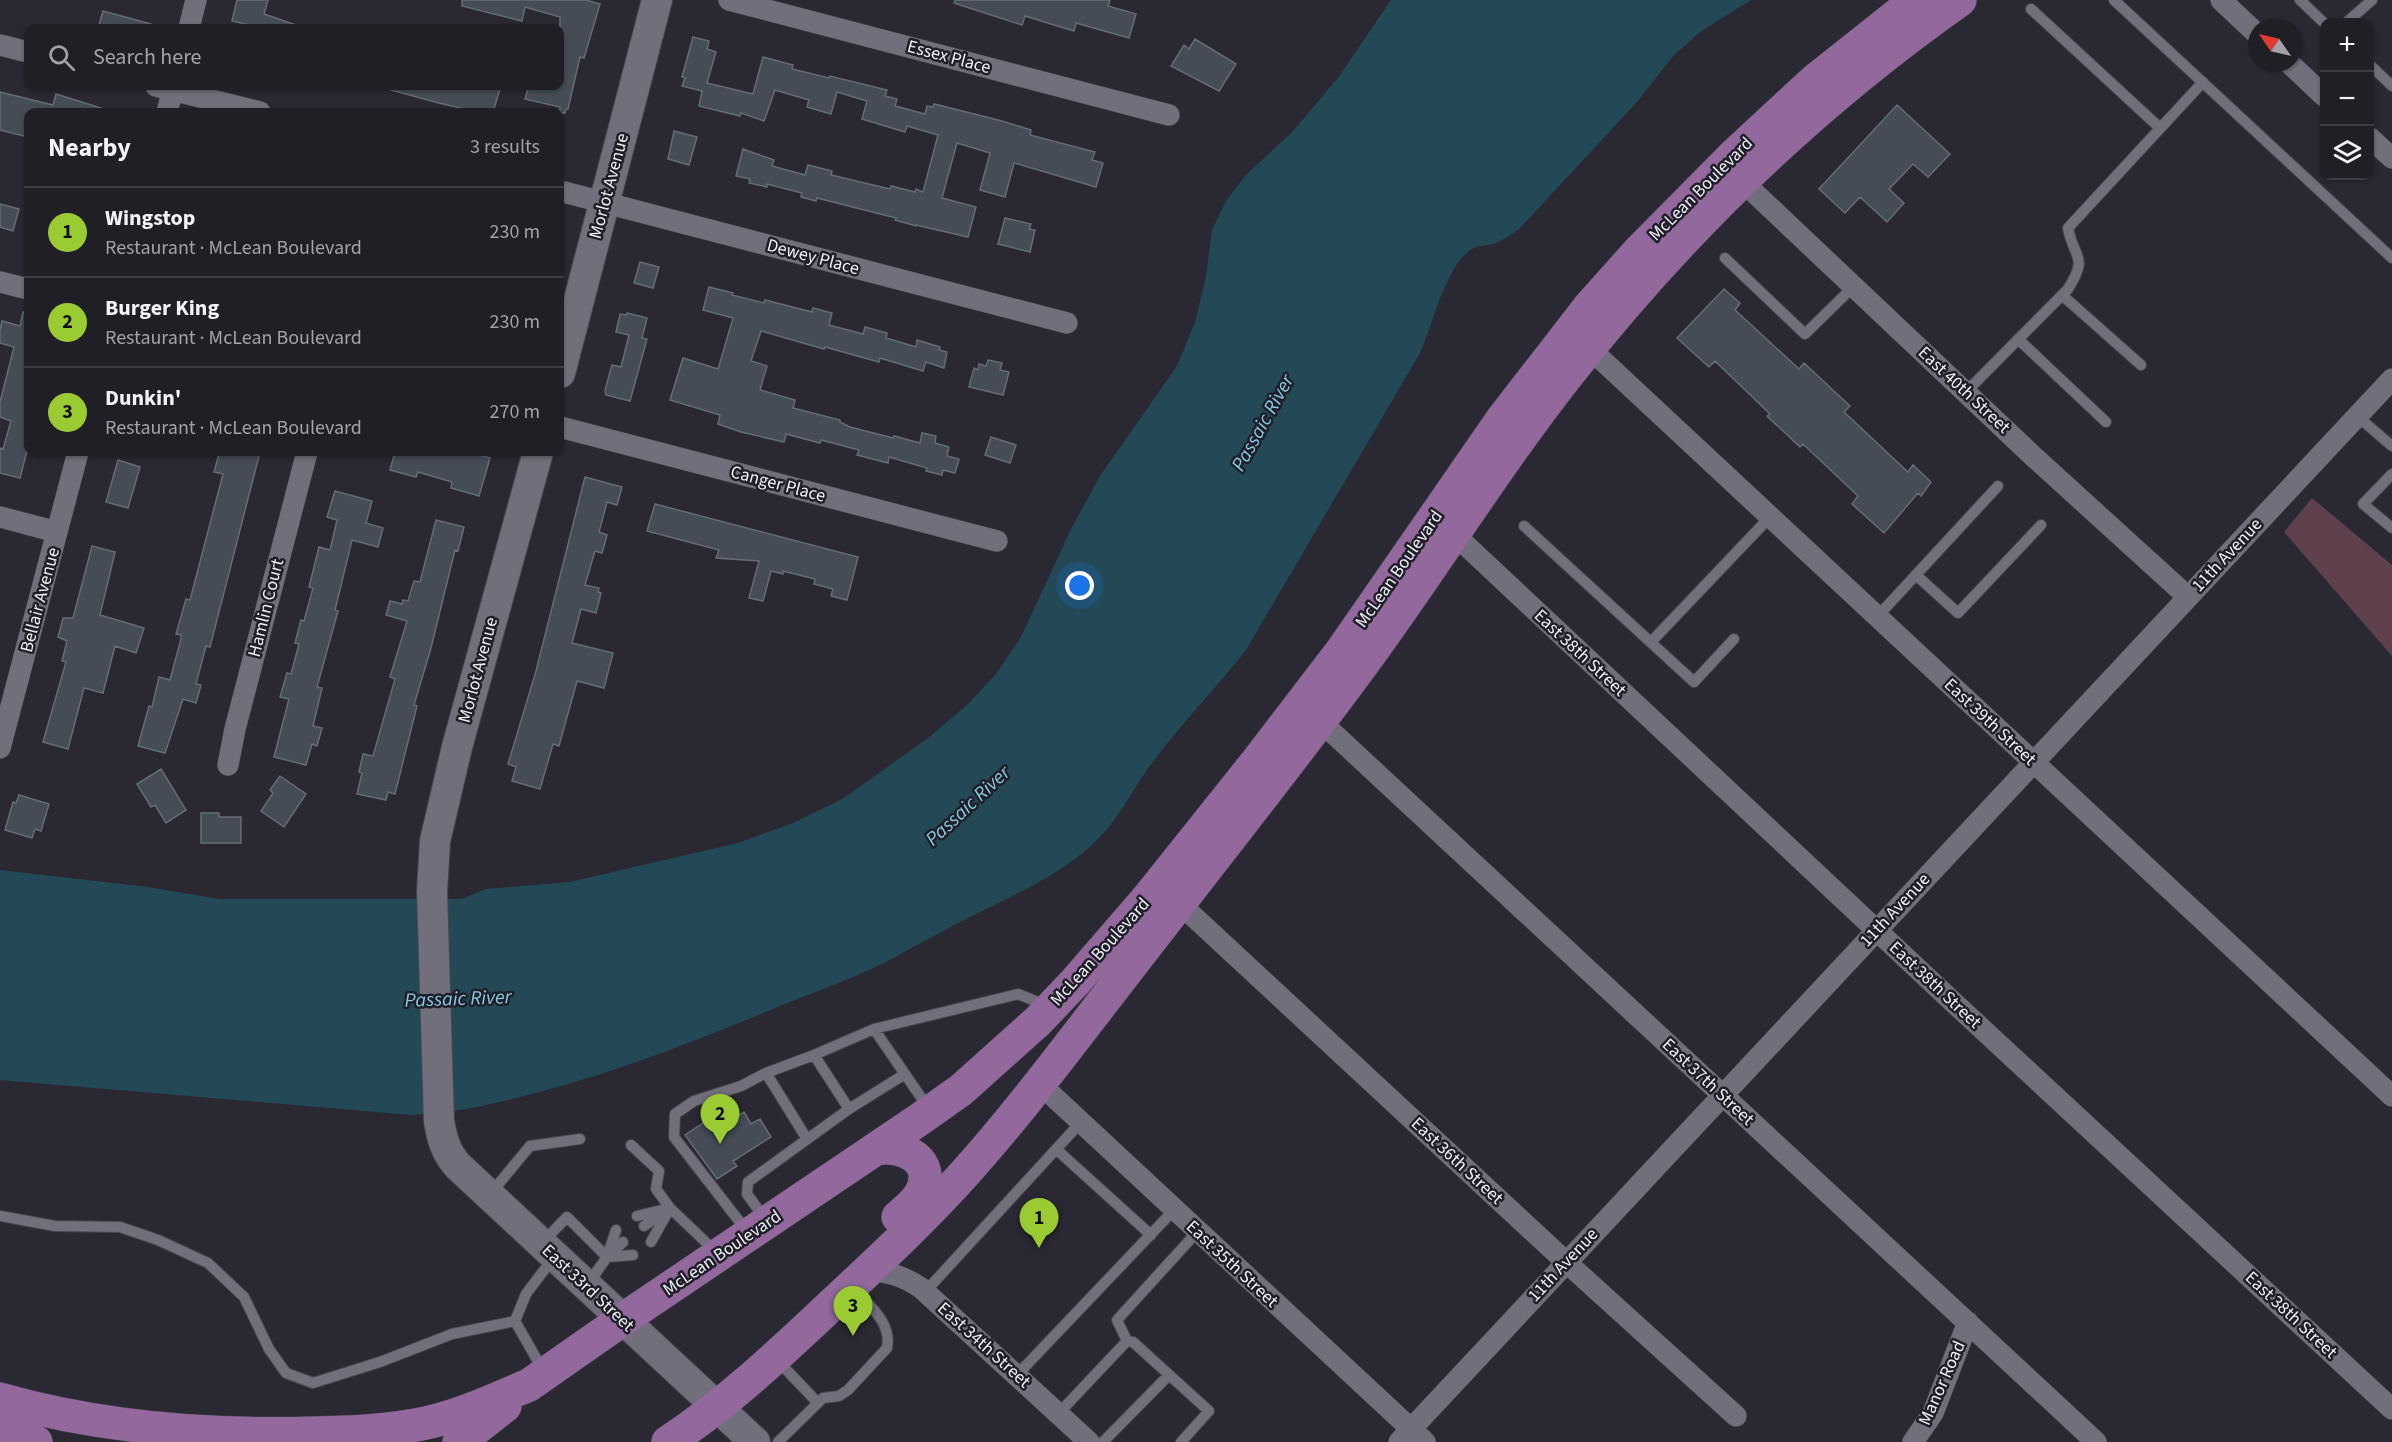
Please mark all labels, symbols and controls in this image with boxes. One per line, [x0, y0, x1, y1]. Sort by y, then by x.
north arrow [2248, 18, 2302, 72]
map controls [2320, 18, 2374, 180]
button: + [2320, 18, 2374, 72]
search box [24, 24, 564, 90]
street label: Essex Place [904, 34, 994, 80]
icon: search [45, 41, 78, 74]
text: Search here [93, 41, 201, 73]
button: − [2320, 72, 2374, 126]
button: layers [2320, 126, 2374, 180]
text: Nearby [48, 129, 131, 166]
street label: Morlot Avenue [583, 130, 635, 242]
street label: McLean Boulevard [1643, 131, 1759, 247]
text: 3 results [470, 133, 540, 161]
text: Wingstop [105, 202, 195, 234]
text: 1 [62, 218, 73, 246]
text: 230 m [490, 218, 540, 246]
street label: Dewey Place [764, 233, 862, 281]
text: Restaurant · McLean Boulevard [105, 234, 362, 262]
text: Burger King [105, 292, 219, 324]
text: 2 [62, 308, 73, 336]
text: 230 m [490, 308, 540, 336]
text: Restaurant · McLean Boulevard [105, 324, 362, 352]
street label: East 40th Street [1912, 341, 2016, 439]
water label: Passaic River [1225, 368, 1302, 476]
text: Dunkin' [105, 382, 181, 414]
text: 3 [62, 398, 73, 426]
text: 270 m [490, 398, 540, 426]
text: Restaurant · McLean Boulevard [105, 414, 362, 442]
street label: Canger Place [728, 459, 828, 509]
street label: McLean Boulevard [1349, 505, 1449, 633]
street label: 11th Avenue [2186, 512, 2268, 597]
street label: Bellair Avenue [14, 545, 66, 655]
street label: Hamlin Court [242, 556, 290, 660]
your location [1065, 571, 1094, 600]
street label: East 38th Street [1528, 604, 1632, 702]
street label: Morlot Avenue [452, 614, 504, 726]
street label: East 39th Street [1938, 673, 2042, 771]
water label: Passaic River [919, 759, 1017, 853]
street label: 11th Avenue [1854, 867, 1936, 952]
street label: McLean Boulevard [1045, 892, 1155, 1012]
street label: East 38th Street [1883, 936, 1987, 1034]
water label: Passaic River [404, 983, 513, 1015]
street label: East 37th Street [1656, 1033, 1760, 1131]
pin: 2 [700, 1094, 740, 1144]
street label: East 36th Street [1405, 1112, 1509, 1210]
pin: 1 [1020, 1198, 1058, 1248]
street label: McLean Boulevard [658, 1204, 786, 1302]
street label: East 35th Street [1180, 1215, 1284, 1313]
street label: 11th Avenue [1522, 1222, 1604, 1307]
street label: East 33rd Street [536, 1239, 640, 1337]
street label: East 38th Street [2239, 1266, 2343, 1364]
pin: 3 [834, 1286, 872, 1336]
street label: East 34th Street [932, 1296, 1036, 1394]
street label: Manor Road [1912, 1337, 1972, 1429]

